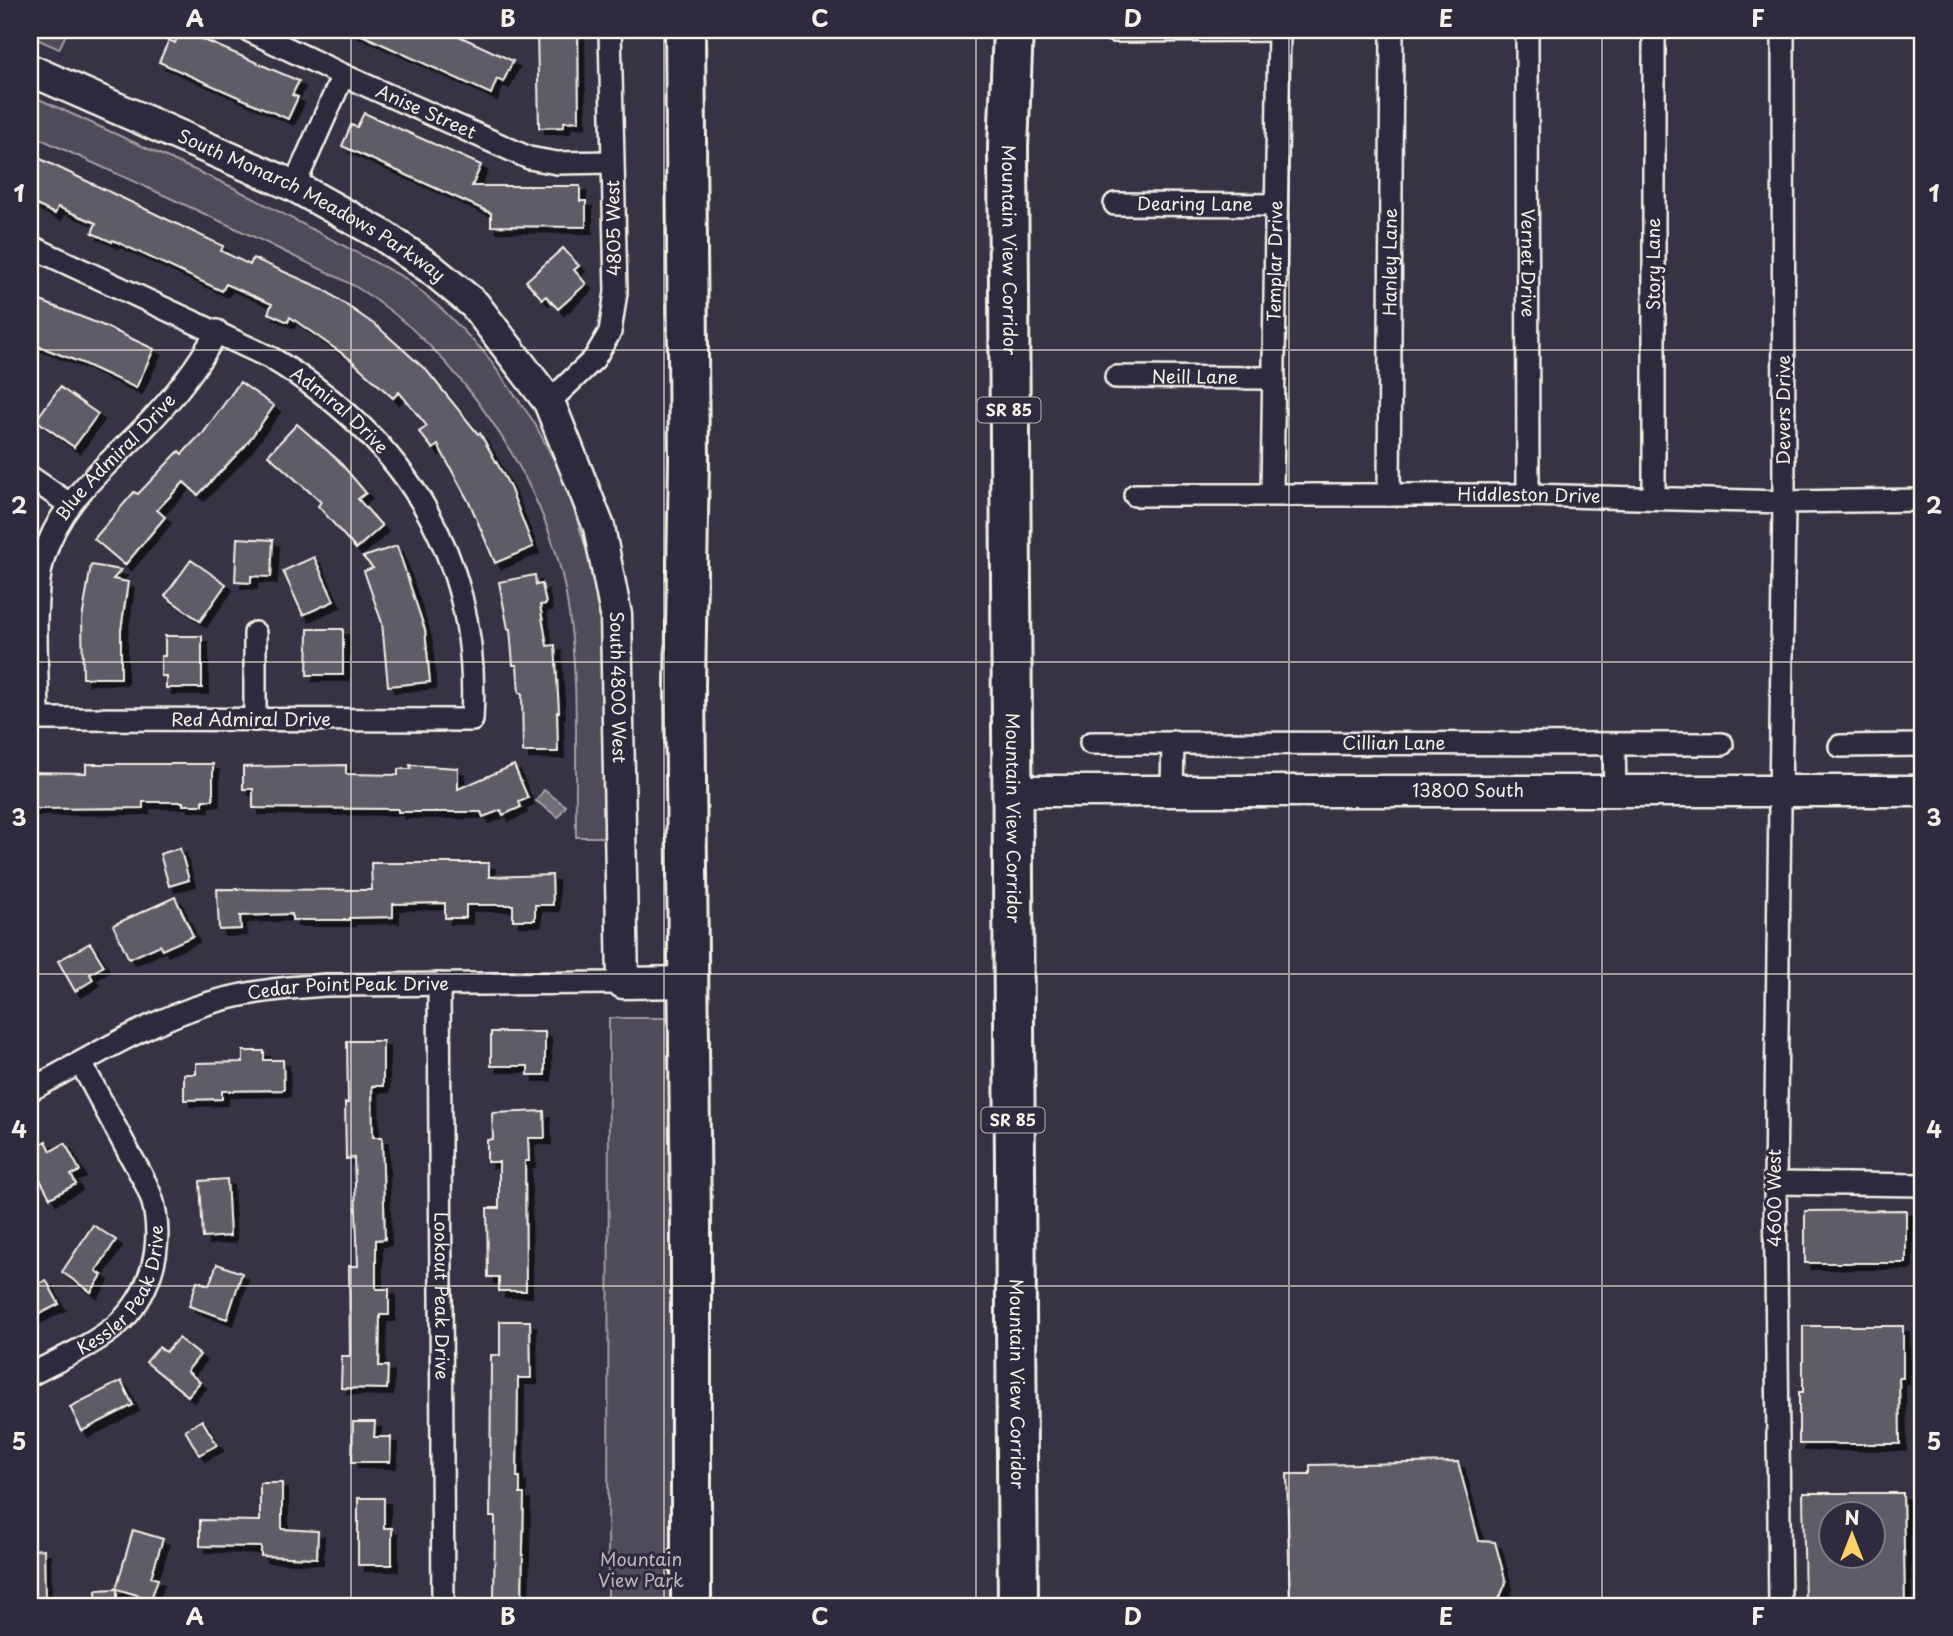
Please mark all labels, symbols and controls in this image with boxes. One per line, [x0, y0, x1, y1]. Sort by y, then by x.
text: A [186, 0, 204, 35]
text: B [500, 0, 516, 35]
text: C [811, 0, 829, 35]
text: D [1124, 0, 1142, 35]
text: E [1439, 0, 1453, 35]
text: F [1751, 0, 1765, 35]
street label: Anise Street [372, 76, 481, 145]
street label: South Monarch Meadows Parkway [174, 122, 452, 288]
street label: Mountain View Corridor [996, 145, 1024, 356]
text: 1 [14, 175, 25, 210]
text: 1 [1929, 175, 1940, 210]
street label: 4805 West [598, 180, 627, 276]
street label: Dearing Lane [1137, 189, 1253, 217]
street label: Templar Drive [1260, 200, 1288, 322]
street label: Hanley Lane [1375, 208, 1403, 316]
street label: Vernet Drive [1515, 209, 1543, 317]
street label: Story Lane [1639, 218, 1666, 310]
street label: Devers Drive [1769, 355, 1796, 465]
street label: Admiral Drive [286, 359, 396, 459]
street label: Neill Lane [1152, 362, 1238, 390]
street label: Blue Admiral Drive [48, 387, 181, 526]
road number: SR 85 [978, 398, 1040, 422]
street label: Hiddleston Drive [1457, 480, 1601, 509]
text: 2 [11, 487, 27, 522]
text: 2 [1926, 487, 1942, 522]
street label: South 4800 West [604, 611, 634, 763]
street label: Red Admiral Drive [171, 705, 331, 732]
street label: Mountain View Corridor [1000, 713, 1028, 924]
street label: Cillian Lane [1342, 728, 1446, 756]
street label: 13800 South [1412, 776, 1524, 803]
text: 3 [11, 799, 27, 834]
text: 3 [1926, 799, 1942, 834]
street label: Cedar Point Peak Drive [245, 969, 449, 1006]
road number: SR 85 [982, 1108, 1044, 1132]
text: 4 [11, 1111, 27, 1146]
text: 4 [1926, 1111, 1942, 1146]
street label: 4600 West [1760, 1149, 1787, 1247]
street label: Lookout Peak Drive [428, 1212, 457, 1380]
street label: Kessler Peak Drive [71, 1225, 169, 1361]
street label: Mountain View Corridor [1004, 1279, 1032, 1490]
text: 5 [12, 1423, 26, 1458]
text: 5 [1927, 1423, 1941, 1458]
north arrow [1816, 1500, 1886, 1570]
text: N [1844, 1503, 1860, 1531]
park label: Mountain View Park [598, 1545, 684, 1593]
text: A [186, 1598, 204, 1633]
text: B [500, 1598, 516, 1633]
text: C [811, 1598, 829, 1633]
text: D [1124, 1598, 1142, 1633]
text: E [1439, 1598, 1453, 1633]
text: F [1751, 1598, 1765, 1633]

